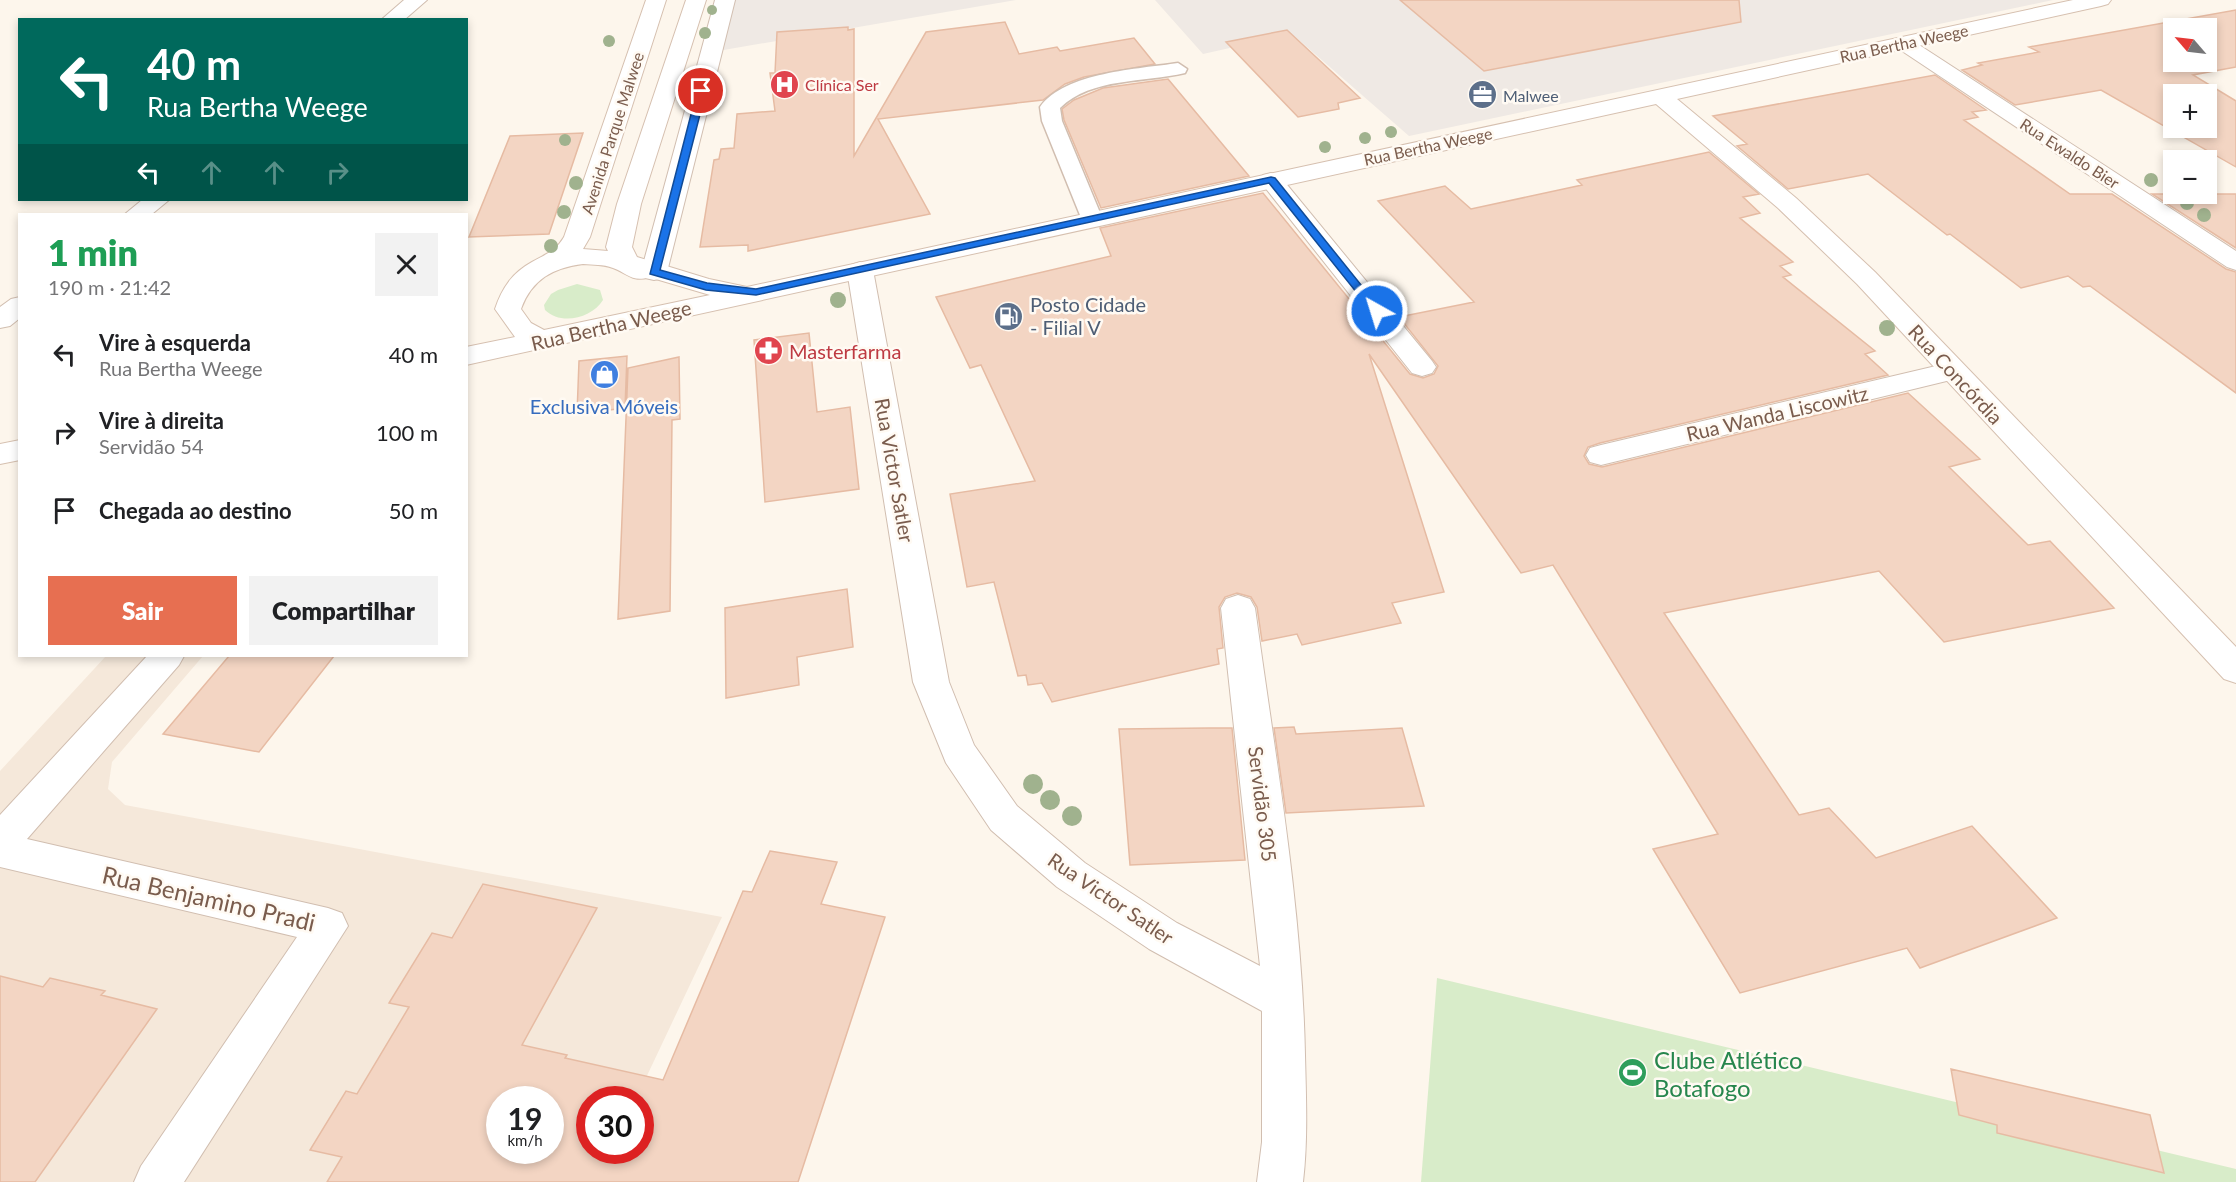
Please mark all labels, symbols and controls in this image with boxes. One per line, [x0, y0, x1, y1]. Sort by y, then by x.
north arrow [2163, 18, 2217, 72]
map controls [2163, 18, 2217, 204]
street label: Rua Bertha Weege [1838, 20, 1970, 66]
text: 40 m [147, 39, 241, 89]
icon: left [48, 42, 126, 120]
street label: Avenida Parque Malwee [577, 50, 647, 216]
pin [675, 65, 726, 116]
hospital icon: Clínica Ser [768, 68, 800, 100]
icon: arrive [684, 74, 717, 107]
place label: Clínica Ser [805, 75, 879, 94]
office icon: Malwee [1466, 79, 1498, 111]
button: + [2163, 84, 2217, 138]
place label: Malwee [1503, 86, 1559, 105]
text: Rua Bertha Weege [147, 90, 368, 123]
street label: Rua Ewaldo Bier [2017, 114, 2123, 192]
street label: Rua Bertha Weege [1362, 123, 1494, 169]
button: − [2163, 150, 2217, 204]
icon: left [132, 156, 165, 189]
icon: ahead [195, 156, 228, 189]
icon: ahead [258, 156, 291, 189]
icon: right [321, 156, 354, 189]
text: 1 min [48, 230, 138, 274]
button: close [375, 233, 438, 296]
text: 190 m · 21:42 [48, 275, 171, 299]
position arrow [1345, 279, 1409, 343]
place label: Posto Cidade - Filial V [1030, 292, 1146, 339]
street label: Rua Bertha Weege [529, 295, 693, 355]
fuel station icon: Posto Cidade - Filial V [993, 300, 1025, 332]
street label: Rua Concórdia [1904, 319, 2008, 429]
text: Vire à esquerda [99, 329, 251, 356]
pharmacy icon: Masterfarma [752, 335, 784, 367]
icon: left [48, 338, 81, 371]
place label: Masterfarma [789, 339, 901, 363]
text: 40 m [389, 341, 438, 368]
text: Rua Bertha Weege [99, 356, 263, 380]
shop icon: Exclusiva Móveis [588, 359, 620, 391]
street label: Rua Wanda Liscowitz [1684, 380, 1870, 446]
place label: Exclusiva Móveis [530, 394, 678, 418]
street label: Rua Victor Satler [870, 396, 920, 545]
text: Vire à direita [99, 407, 224, 434]
icon: right [48, 416, 81, 449]
text: 100 m [376, 419, 438, 446]
text: Servidão 54 [99, 434, 204, 458]
icon: arrive [48, 494, 81, 527]
text: Chegada ao destino [99, 497, 292, 524]
text: 50 m [389, 497, 438, 524]
button: Sair [48, 576, 237, 645]
button: Compartilhar [249, 576, 438, 645]
street label: Servidão 305 [1244, 745, 1282, 863]
street label: Rua Victor Satler [1044, 847, 1179, 949]
street label: Rua Benjamino Pradi [100, 859, 318, 937]
place label: Clube Atlético Botafogo [1654, 1045, 1803, 1102]
sports icon: Clube Atlético Botafogo [1617, 1057, 1649, 1089]
speed limit sign: 30 [576, 1086, 654, 1164]
text: 19 [508, 1100, 542, 1136]
text: km/h [507, 1131, 543, 1149]

